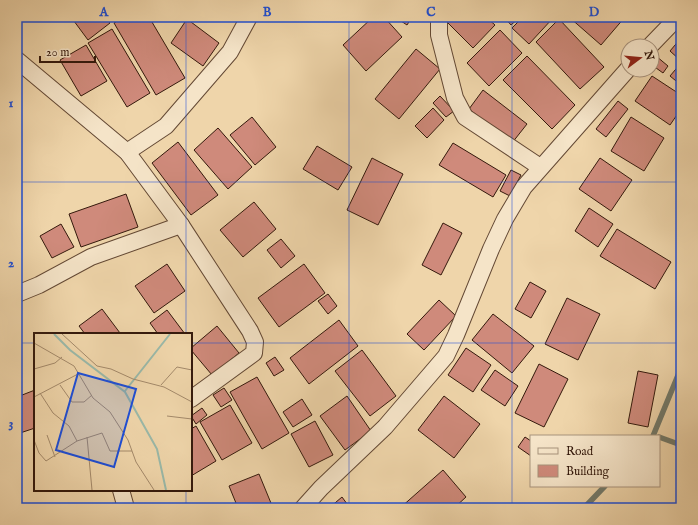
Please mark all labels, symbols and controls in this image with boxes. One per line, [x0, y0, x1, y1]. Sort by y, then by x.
text: A [99, 4, 110, 21]
text: B [263, 4, 272, 21]
text: C [426, 4, 436, 21]
text: D [589, 4, 600, 21]
scale bar [40, 38, 95, 64]
north arrow [620, 38, 660, 78]
text: 20 m [46, 45, 69, 60]
text: N [640, 48, 657, 62]
text: 1 [9, 95, 14, 112]
text: 2 [8, 255, 14, 272]
inset map [34, 333, 192, 491]
text: 3 [9, 415, 14, 432]
legend [530, 435, 660, 487]
text: Road [566, 444, 594, 459]
text: Building [566, 464, 610, 479]

